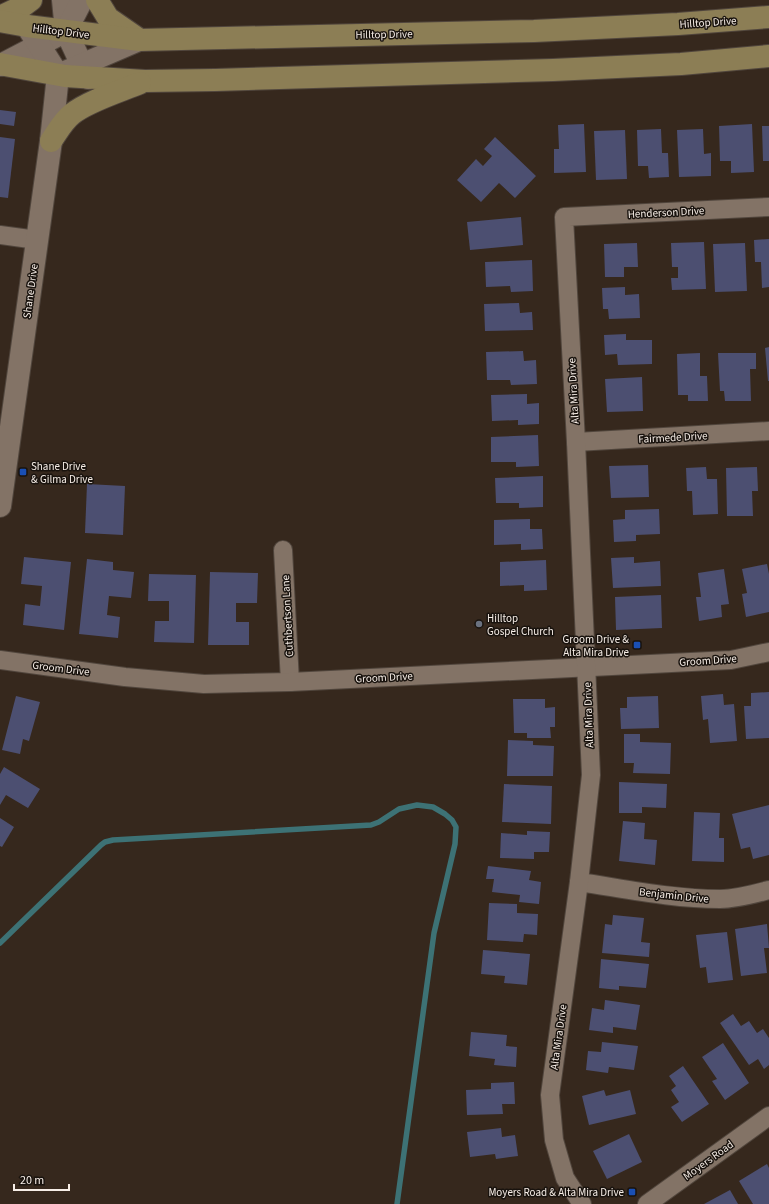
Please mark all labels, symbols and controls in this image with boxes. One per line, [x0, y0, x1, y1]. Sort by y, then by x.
street label: Hilltop Drive [679, 13, 738, 32]
street label: Hilltop Drive [32, 21, 91, 42]
street label: Hilltop Drive [355, 26, 413, 42]
street label: Henderson Drive [627, 203, 705, 222]
street label: Shane Drive [19, 262, 42, 319]
street label: Alta Mira Drive [564, 357, 583, 424]
street label: Fairmede Drive [638, 428, 709, 447]
place label: Shane Drive & Gilma Drive [31, 459, 93, 487]
marker: Shane Drive & Gilma Drive [18, 467, 28, 477]
street label: Cuthbertson Lane [278, 574, 297, 657]
place label: Hilltop Gospel Church [487, 611, 554, 639]
marker: Hilltop Gospel Church [474, 619, 484, 629]
place label: Groom Drive & Alta Mira Drive [563, 632, 630, 660]
marker: Groom Drive & Alta Mira Drive [632, 640, 642, 650]
street label: Groom Drive [679, 651, 738, 670]
street label: Groom Drive [31, 658, 91, 680]
street label: Groom Drive [355, 668, 414, 686]
street label: Alta Mira Drive [580, 681, 597, 748]
street label: Benjamin Drive [638, 884, 710, 907]
street label: Alta Mira Drive [546, 1003, 571, 1071]
street label: Moyers Road [680, 1137, 736, 1184]
scale bar [14, 1166, 69, 1192]
text: 20 m [20, 1172, 44, 1189]
place label: Moyers Road & Alta Mira Drive [488, 1185, 625, 1200]
marker: Moyers Road & Alta Mira Drive [627, 1187, 637, 1197]

